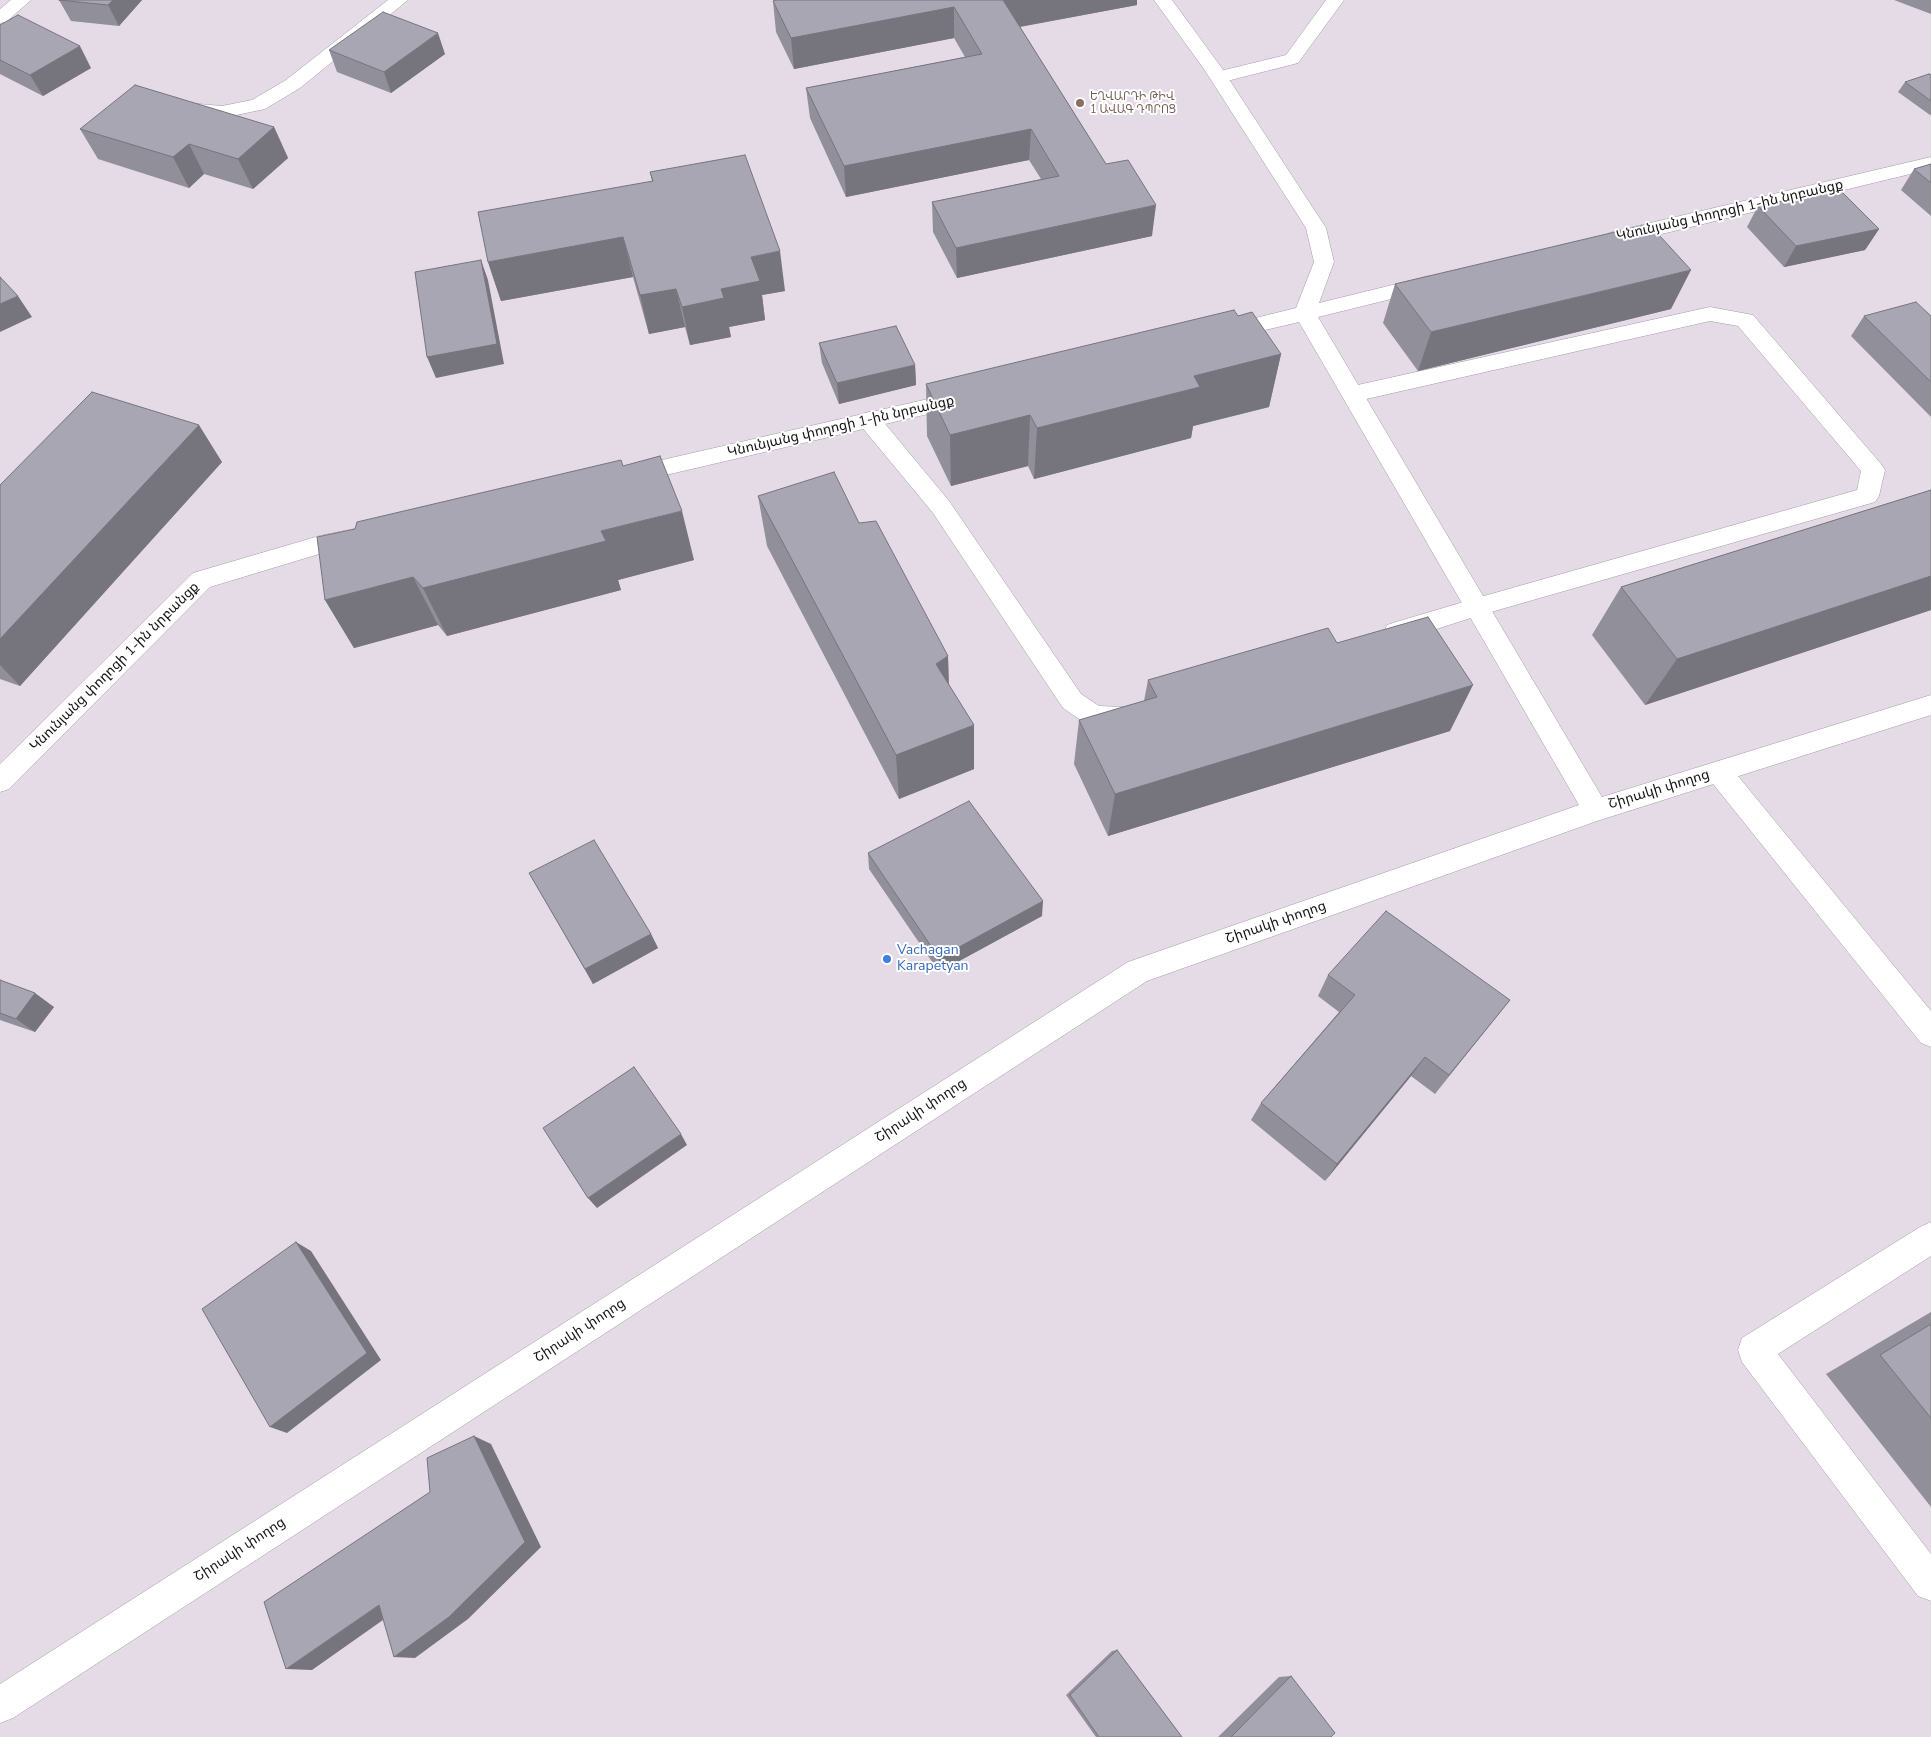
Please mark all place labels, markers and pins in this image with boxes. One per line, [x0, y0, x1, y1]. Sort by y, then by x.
place label: ԵՂՎԱՐԴԻ ԹԻՎ 1 ԱՎԱԳ ԴՊՐՈՑ [1090, 90, 1176, 116]
marker: ԵՂՎԱՐԴԻ ԹԻՎ 1 ԱՎԱԳ ԴՊՐՈՑ [1074, 97, 1086, 109]
place label: Vachagan Karapetyan [897, 943, 969, 976]
marker: Vachagan Karapetyan [881, 953, 893, 965]

